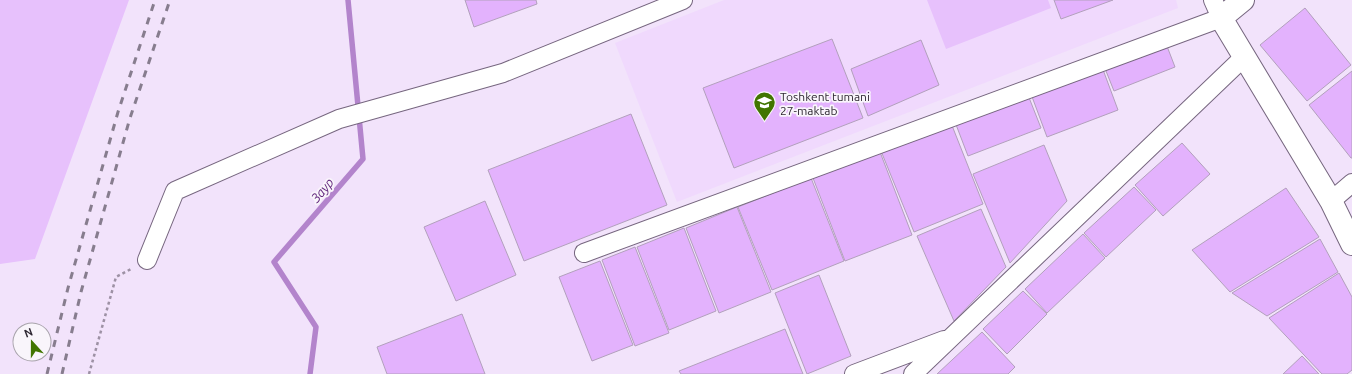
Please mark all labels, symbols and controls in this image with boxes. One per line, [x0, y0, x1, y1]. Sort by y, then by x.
school or university icon: Toshkent tumani 27-maktab [751, 90, 777, 123]
place label: Toshkent tumani 27-maktab [780, 90, 870, 117]
water label: Заур [307, 175, 336, 206]
north arrow [12, 322, 52, 362]
text: N [22, 326, 34, 340]

